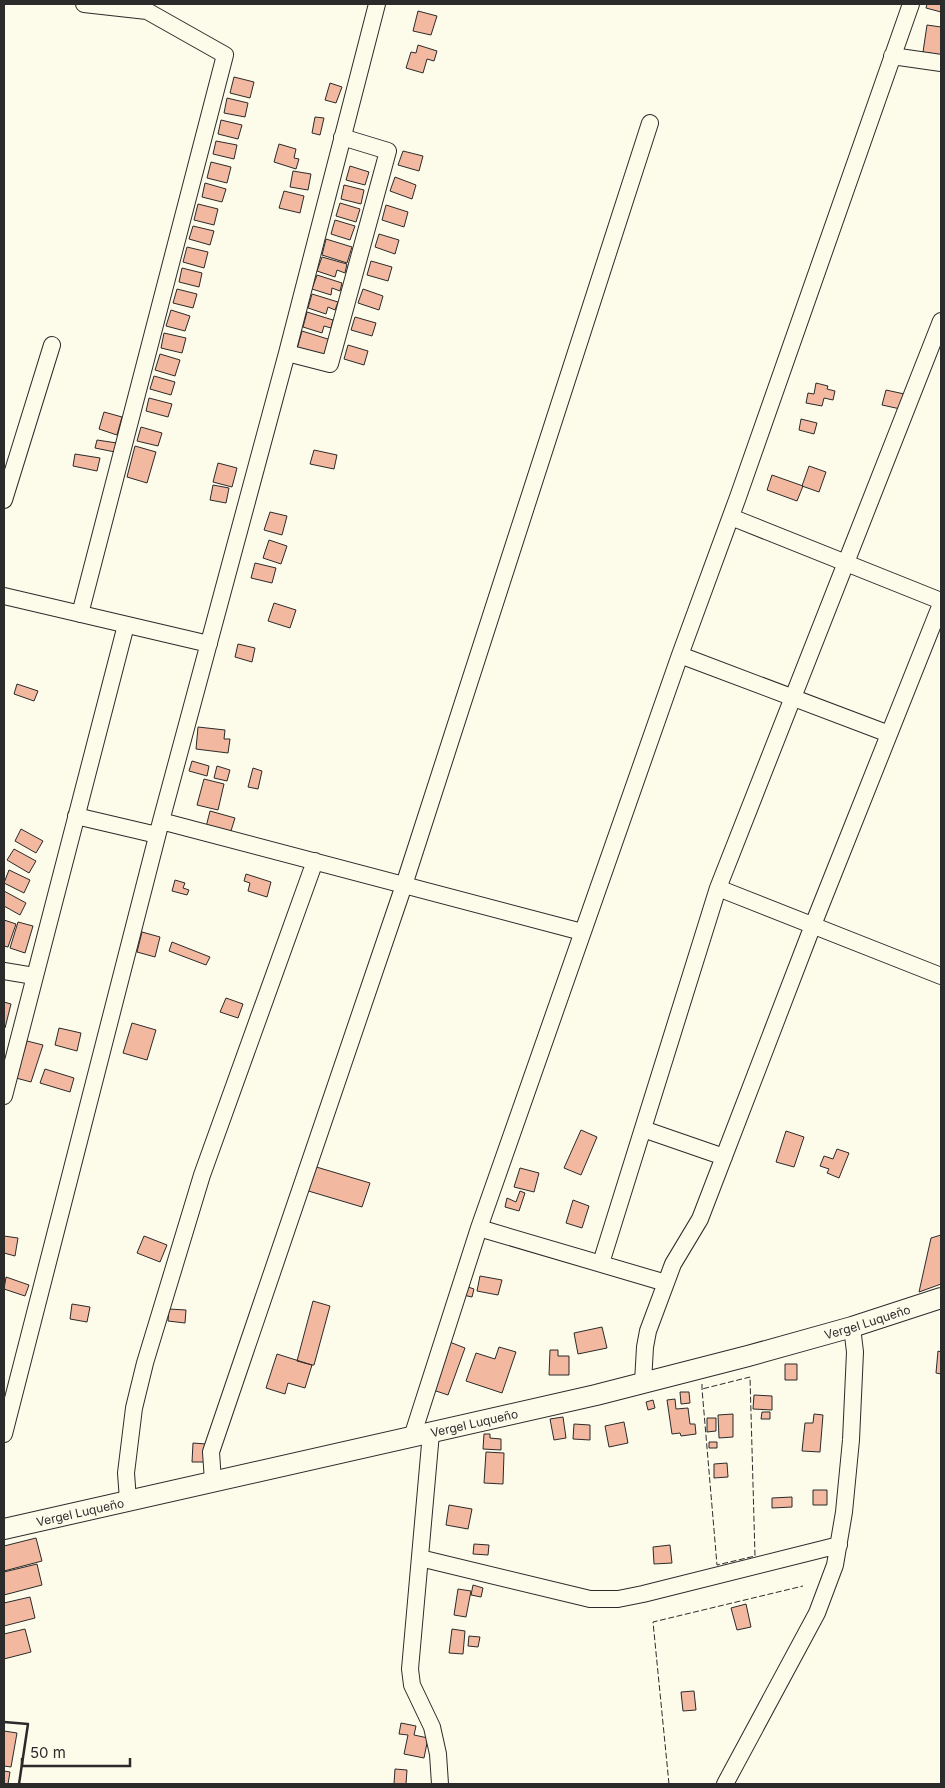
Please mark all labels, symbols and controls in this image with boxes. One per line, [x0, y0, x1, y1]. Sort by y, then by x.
street label: Vergel Luqueño [823, 1301, 912, 1342]
street label: Vergel Luqueño [429, 1405, 519, 1440]
street label: Vergel Luqueño [35, 1495, 125, 1529]
scale bar [22, 1736, 130, 1768]
text: 50 m [30, 1743, 66, 1762]

